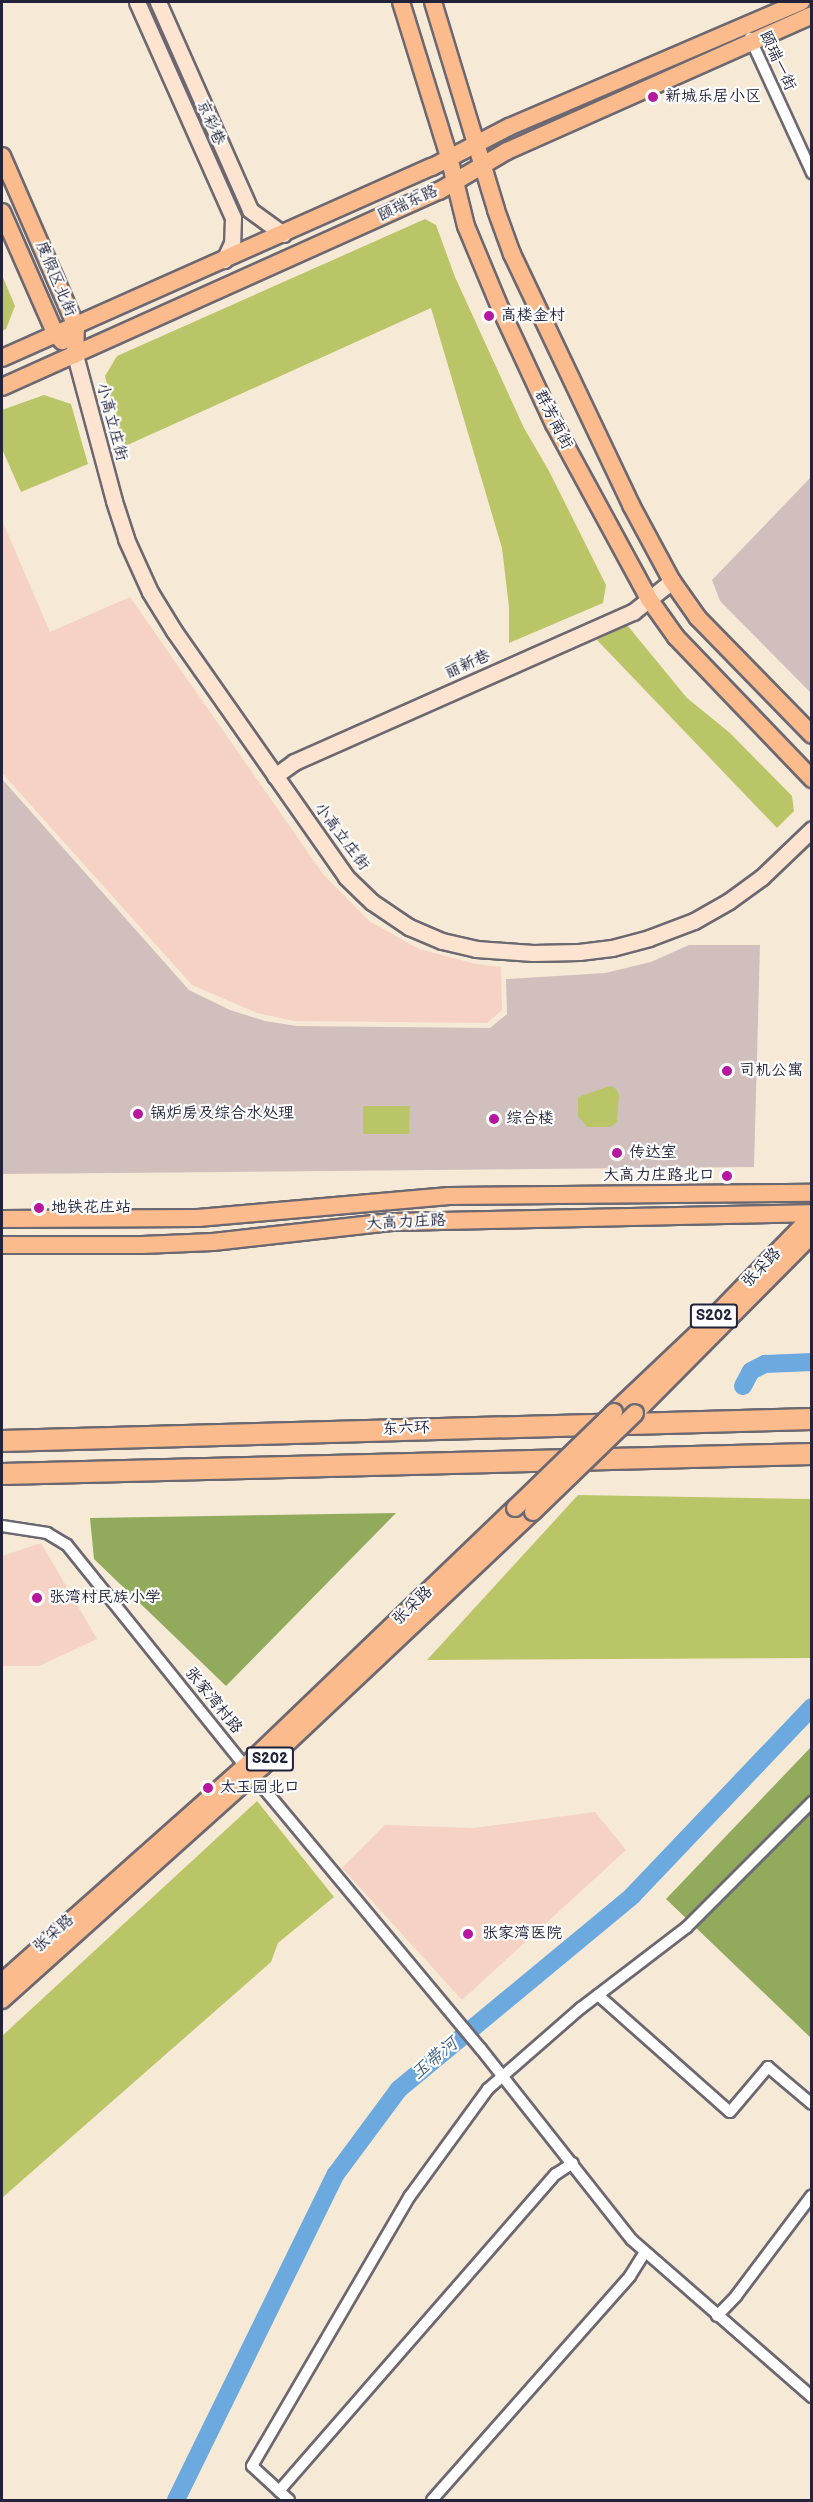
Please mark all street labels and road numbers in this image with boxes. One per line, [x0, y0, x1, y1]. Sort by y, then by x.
street label: 颐瑞一街 [755, 28, 799, 94]
street label: 京彩巷 [191, 97, 229, 149]
street label: 颐瑞东路 [375, 182, 441, 226]
street label: 度假区北街 [31, 238, 79, 320]
street label: 小高立庄街 [91, 381, 131, 463]
street label: 群芳南街 [530, 387, 576, 453]
street label: 丽新巷 [442, 646, 494, 684]
street label: 小高立庄街 [309, 799, 373, 875]
street label: 大高力庄路 [366, 1211, 446, 1235]
street label: 张采路 [738, 1244, 786, 1292]
road number: S202 [688, 1304, 740, 1328]
street label: 东六环 [382, 1419, 430, 1439]
street label: 张采路 [389, 1582, 437, 1630]
street label: 张家湾村路 [180, 1664, 246, 1738]
road number: S202 [244, 1747, 296, 1771]
street label: 张采路 [30, 1911, 78, 1957]

